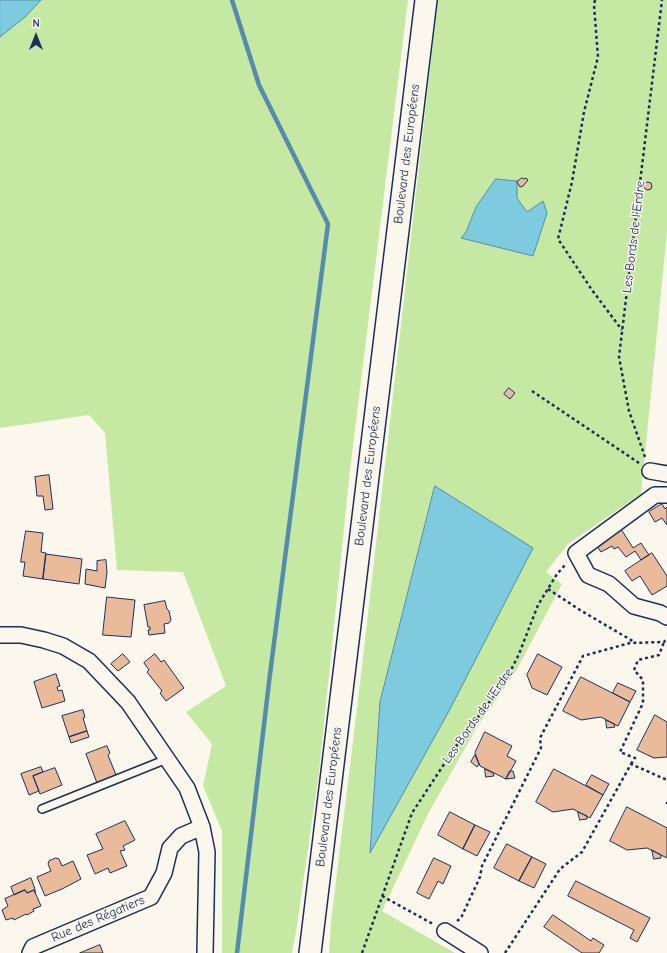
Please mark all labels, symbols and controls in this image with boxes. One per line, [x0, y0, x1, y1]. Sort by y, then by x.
north arrow [16, 16, 56, 56]
text: N [32, 17, 40, 30]
street label: Boulevard des Européens [391, 83, 423, 225]
street label: Les Bords de l'Erdre [619, 180, 649, 294]
street label: Boulevard des Européens [352, 405, 384, 547]
street label: Les Bords de l'Erdre [439, 665, 517, 767]
street label: Boulevard des Européens [313, 726, 345, 868]
street label: Rue des Régatiers [49, 892, 147, 946]

